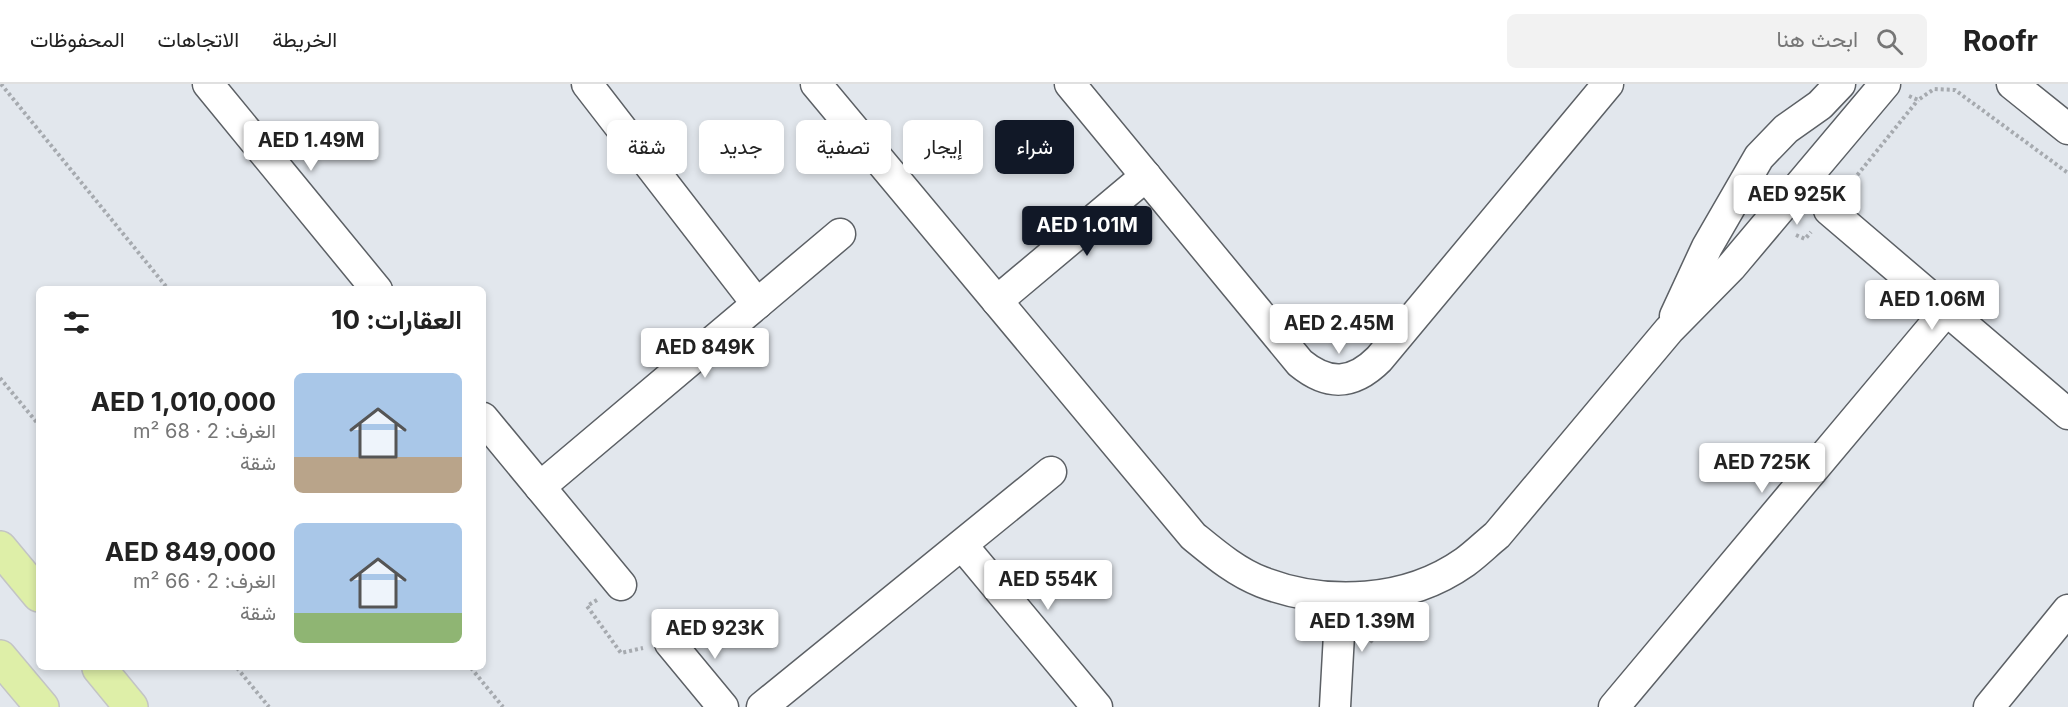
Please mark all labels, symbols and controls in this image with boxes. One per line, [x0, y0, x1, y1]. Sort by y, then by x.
search box [1507, 14, 1927, 68]
text: Roofr [1963, 24, 2038, 58]
icon: search [1873, 25, 1906, 58]
text: ابحث هنا [1776, 26, 1858, 52]
text: المحفوظات [30, 27, 125, 52]
text: الاتجاهات [158, 27, 239, 52]
text: الخريطة [272, 27, 337, 52]
chip: شقة [607, 120, 687, 174]
chip: جديد [699, 120, 784, 174]
chip: تصفية [796, 120, 891, 174]
chip: إيجار [903, 120, 983, 174]
chip: شراء [995, 120, 1074, 174]
pin: AED 1.49M [242, 121, 380, 172]
text: AED 1.49M [258, 128, 364, 152]
pin: AED 925K [1735, 175, 1859, 226]
text: AED 925K [1747, 182, 1847, 206]
pin: AED 1.01M [1018, 206, 1156, 257]
text: AED 1.01M [1036, 213, 1138, 237]
pin: AED 1.06M [1863, 280, 2001, 331]
text: AED 1.06M [1879, 287, 1985, 311]
text: العقارات: 10 [331, 304, 462, 335]
pin: AED 2.45M [1270, 304, 1408, 355]
icon: filters [60, 306, 93, 339]
text: AED 2.45M [1284, 311, 1394, 335]
pin: AED 849K [643, 328, 767, 379]
text: AED 849K [655, 335, 755, 359]
text: AED 1,010,000 [91, 386, 276, 417]
icon: home [342, 397, 414, 469]
text: الغرف: 2 · 68 m² [133, 419, 276, 443]
pin: AED 725K [1700, 443, 1824, 494]
text: AED 725K [1713, 450, 1811, 474]
text: شقة [240, 451, 276, 475]
text: AED 849,000 [105, 536, 276, 567]
icon: home [342, 547, 414, 619]
pin: AED 554K [986, 560, 1110, 611]
text: AED 554K [998, 567, 1098, 591]
text: الغرف: 2 · 66 m² [133, 569, 276, 593]
text: شقة [240, 601, 276, 625]
pin: AED 1.39M [1293, 602, 1431, 653]
pin: AED 923K [653, 609, 777, 660]
text: AED 1.39M [1309, 609, 1415, 633]
text: AED 923K [665, 616, 765, 640]

